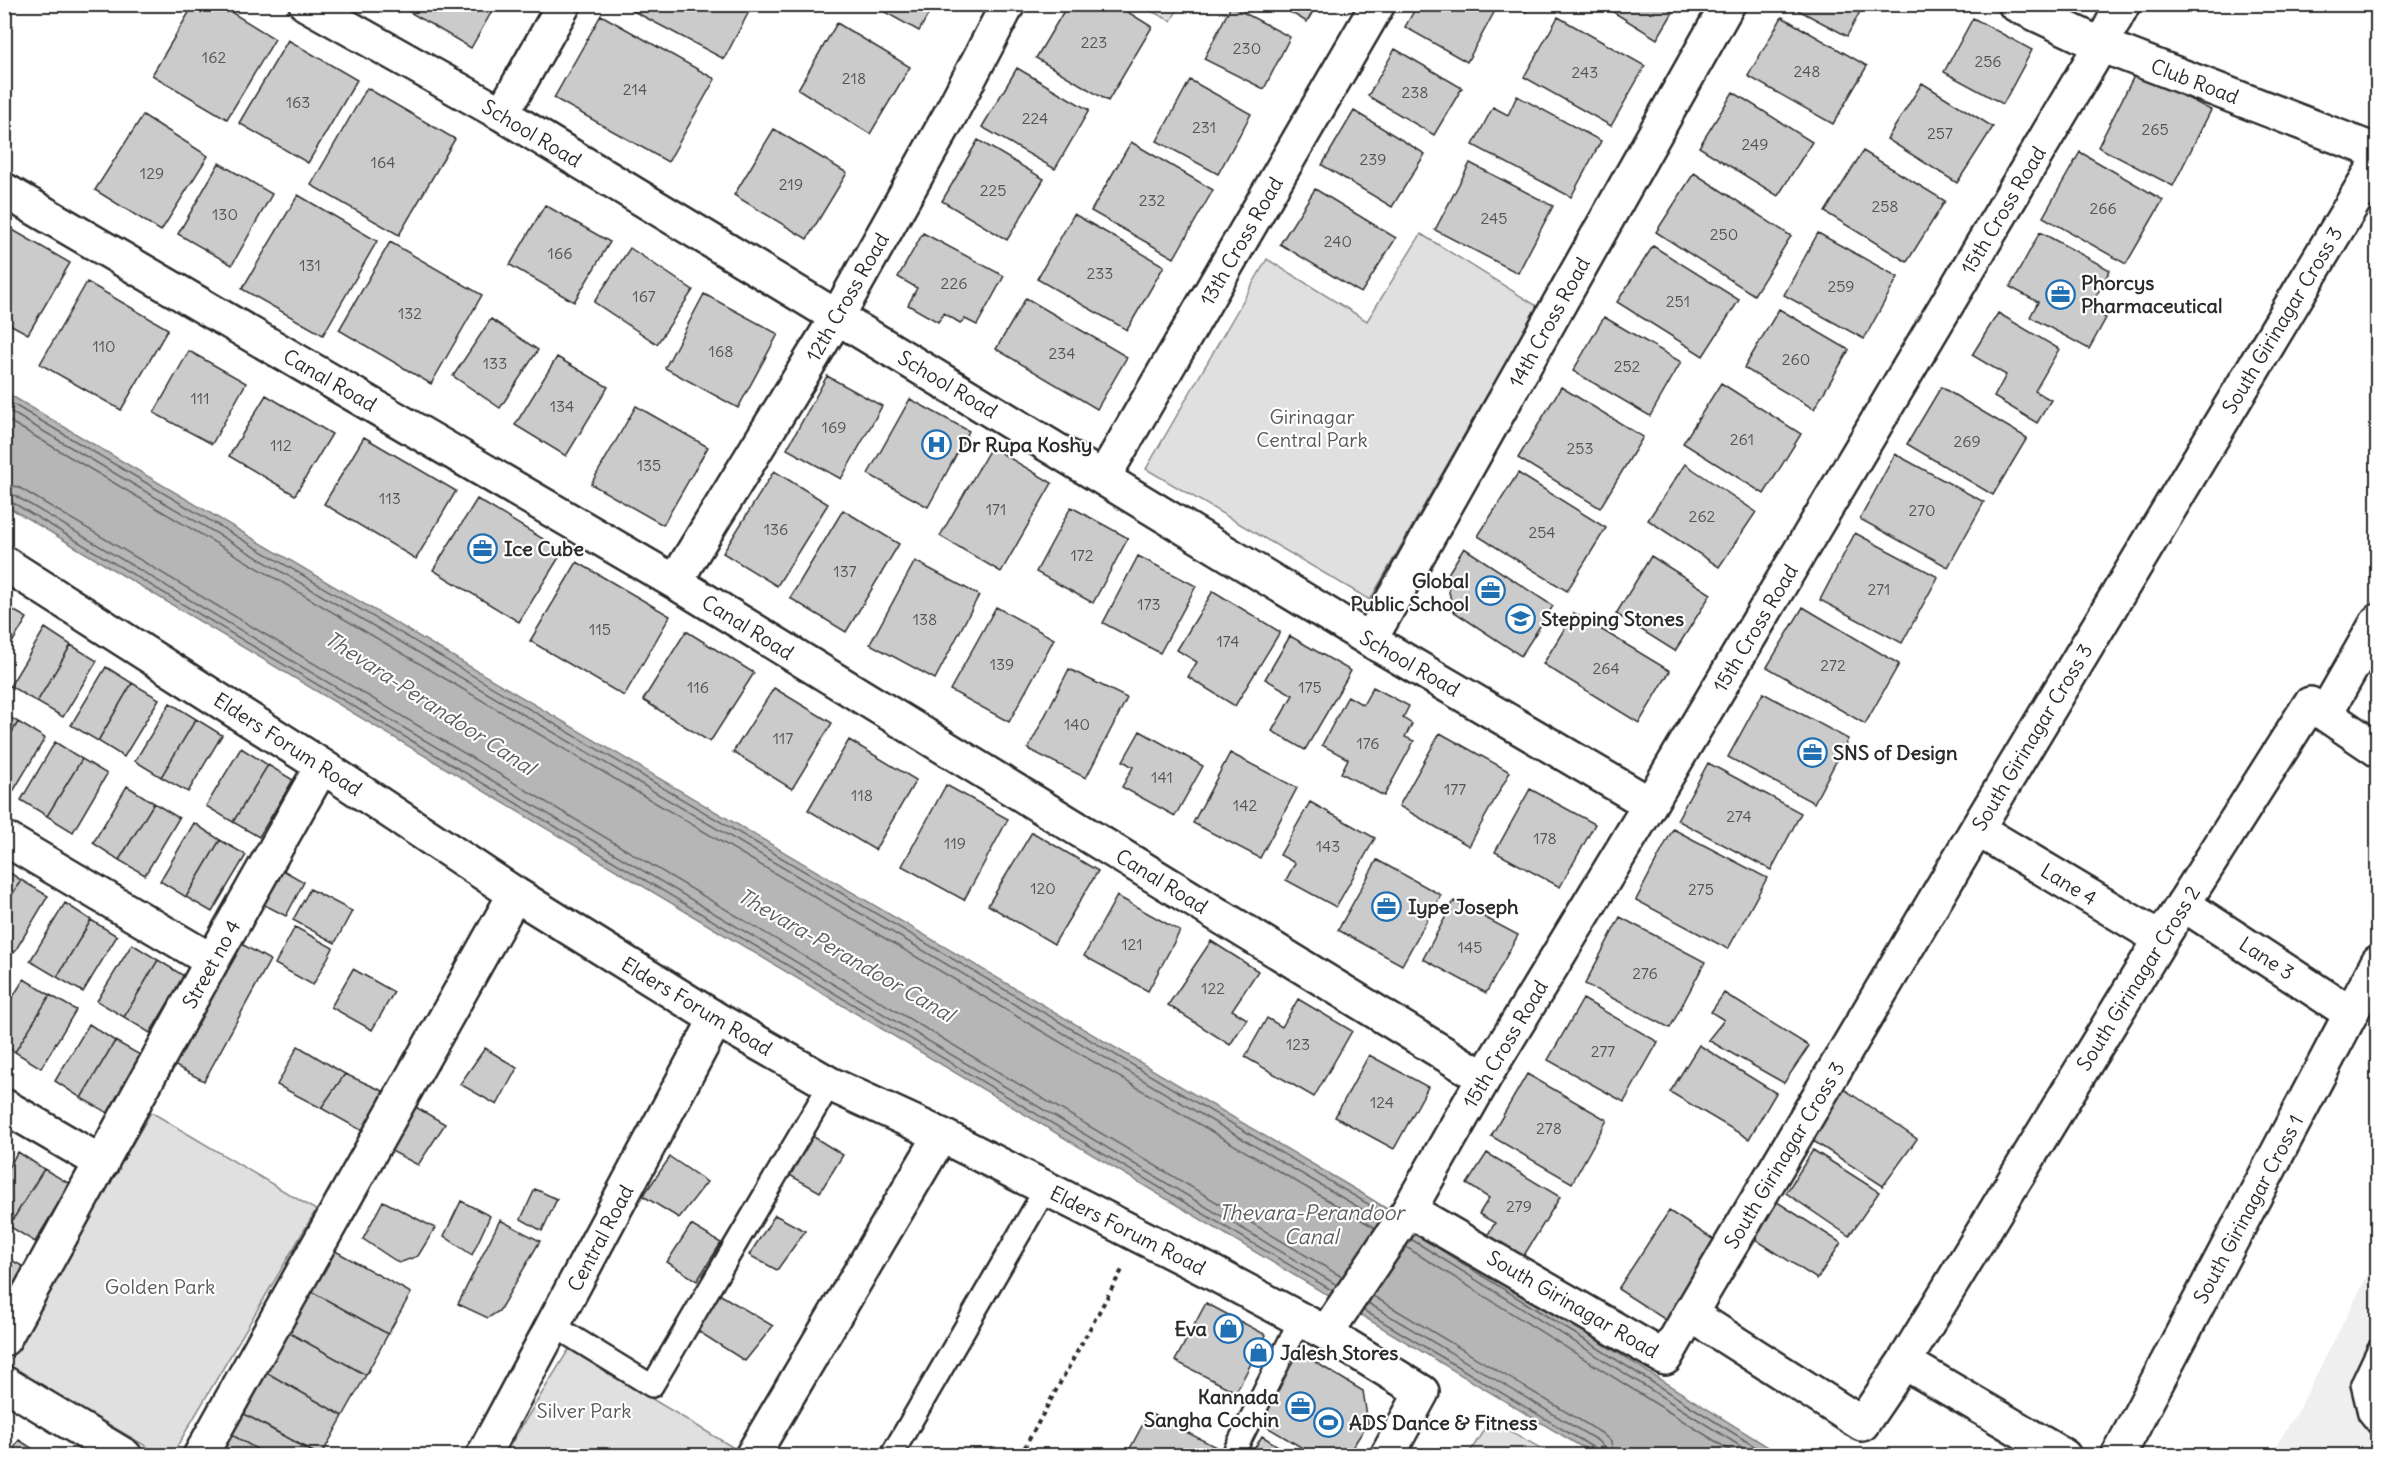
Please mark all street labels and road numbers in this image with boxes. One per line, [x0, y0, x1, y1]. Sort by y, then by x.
street label: Club Road [2148, 53, 2243, 109]
street label: School Road [478, 94, 586, 173]
street label: 15th Cross Road [1955, 141, 2051, 278]
street label: 13th Cross Road [1194, 172, 1288, 310]
street label: South Girinagar Cross 3 [2216, 222, 2348, 418]
street label: 12th Cross Road [800, 228, 894, 366]
street label: 14th Cross Road [1503, 252, 1595, 391]
street label: Canal Road [279, 343, 381, 417]
street label: School Road [894, 345, 1002, 424]
street label: 15th Cross Road [1707, 559, 1803, 696]
street label: Canal Road [697, 589, 799, 665]
street label: School Road [1355, 624, 1465, 702]
street label: South Girinagar Cross 3 [1966, 639, 2098, 835]
street label: Elders Forum Road [209, 687, 367, 801]
street label: Canal Road [1111, 843, 1213, 919]
street label: Lane 4 [2036, 858, 2102, 910]
street label: South Girinagar Cross 2 [2071, 881, 2205, 1075]
street label: Street no 4 [176, 915, 246, 1013]
street label: Lane 3 [2235, 931, 2299, 985]
street label: Elders Forum Road [617, 951, 777, 1061]
street label: 15th Cross Road [1457, 975, 1553, 1112]
street label: South Girinagar Cross 3 [1718, 1057, 1850, 1253]
street label: South Girinagar Cross 1 [2188, 1110, 2308, 1308]
street label: Central Road [561, 1180, 639, 1296]
street label: Elders Forum Road [1046, 1180, 1210, 1280]
street label: South Girinagar Road [1483, 1245, 1663, 1363]

